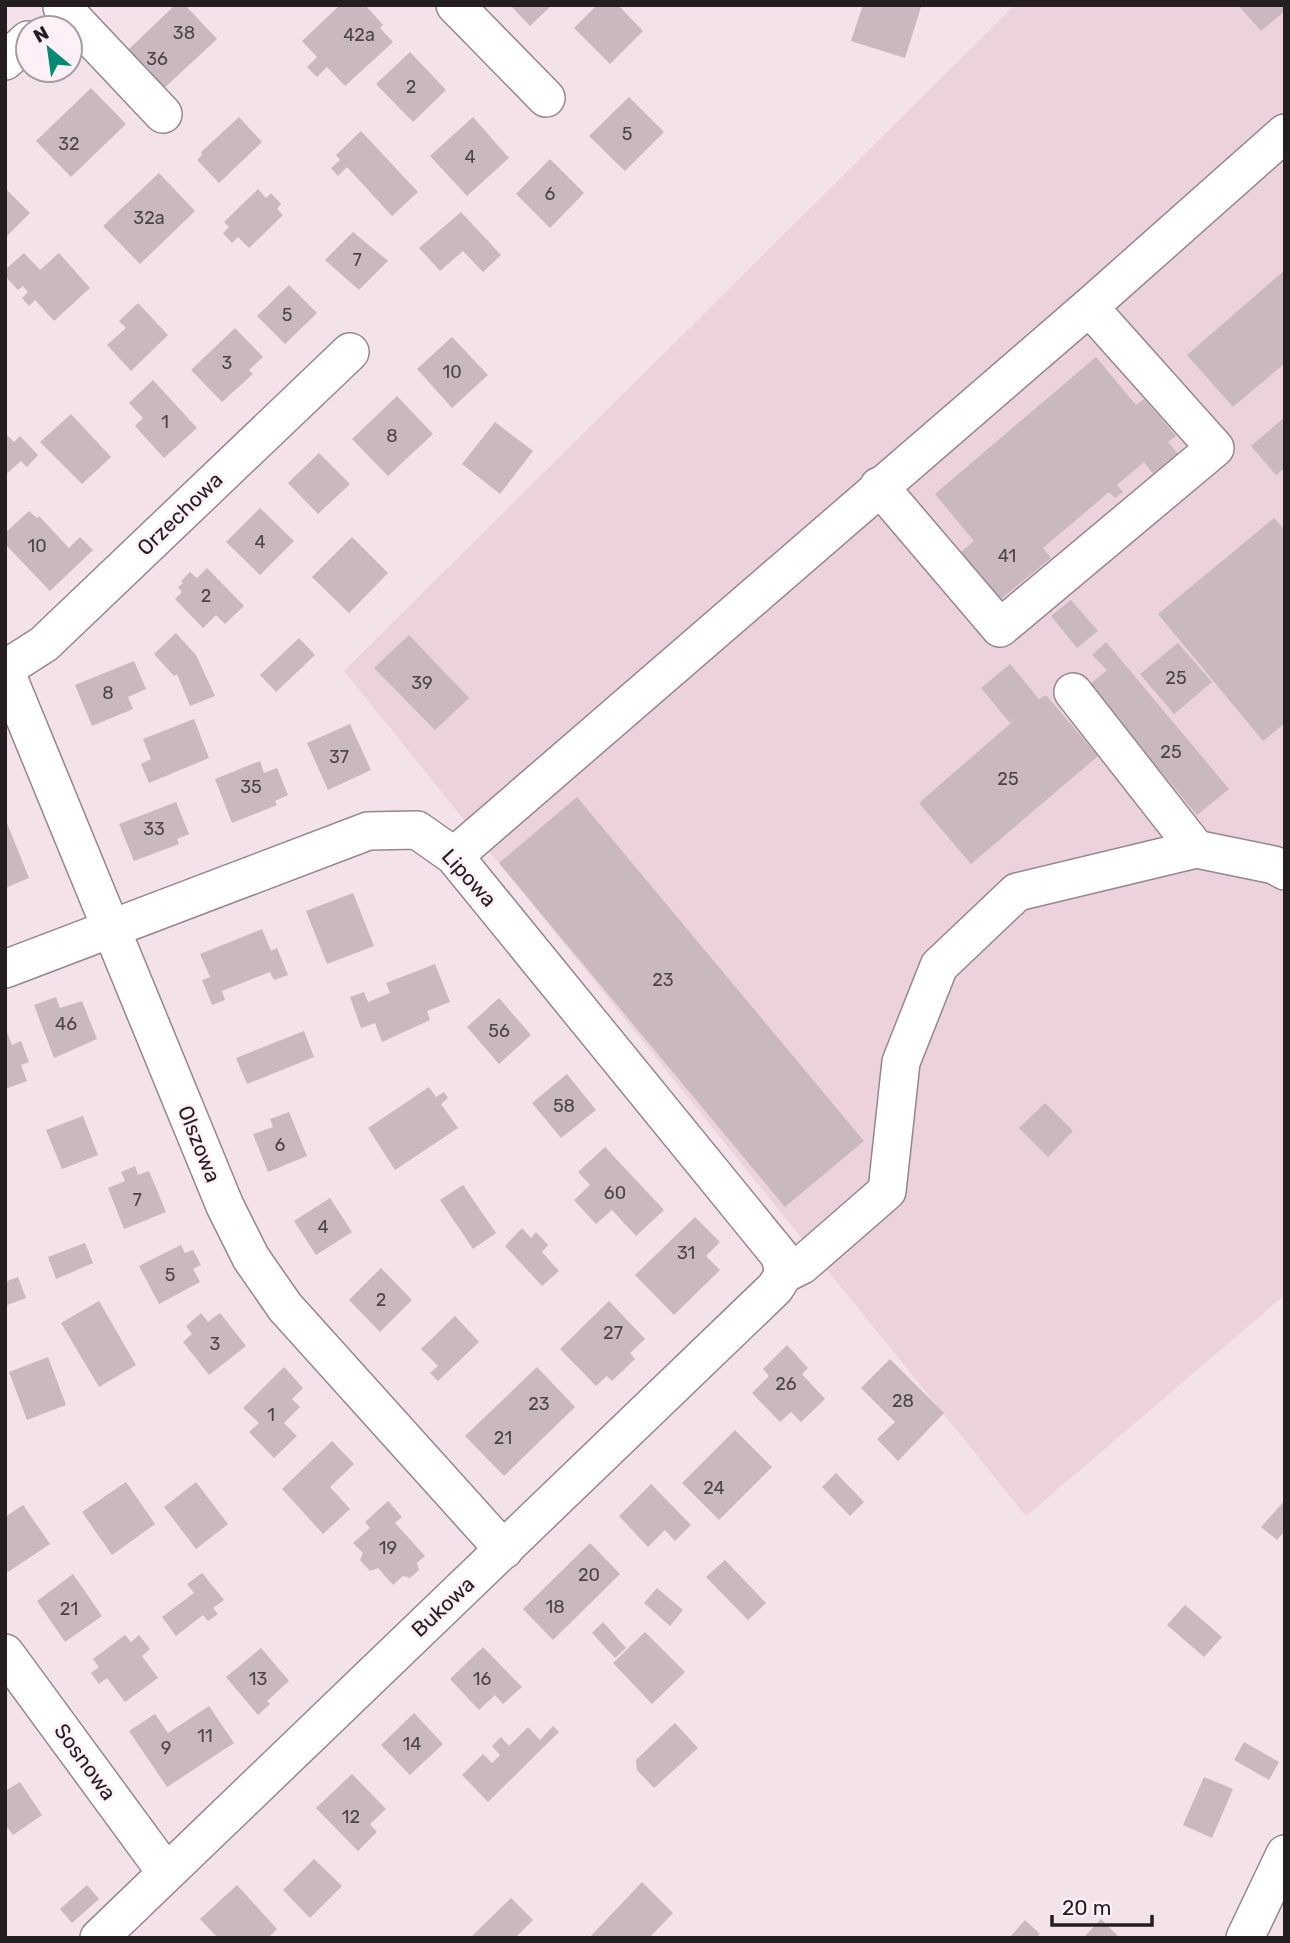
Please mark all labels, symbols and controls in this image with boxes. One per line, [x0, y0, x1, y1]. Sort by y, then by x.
north arrow [14, 14, 84, 84]
text: N [29, 21, 53, 48]
house number: 38 [173, 22, 195, 44]
house number: 42a [343, 24, 375, 46]
house number: 36 [146, 48, 168, 70]
house number: 2 [406, 76, 416, 98]
house number: 5 [622, 123, 632, 145]
house number: 32 [58, 133, 80, 155]
house number: 4 [464, 146, 476, 168]
house number: 6 [545, 183, 556, 205]
house number: 32a [133, 207, 165, 229]
house number: 7 [352, 249, 362, 271]
house number: 5 [282, 304, 292, 326]
house number: 3 [222, 352, 232, 374]
house number: 10 [442, 361, 462, 383]
house number: 1 [161, 411, 169, 433]
house number: 8 [386, 425, 398, 447]
street label: Orzechowa [132, 467, 227, 560]
house number: 4 [254, 531, 266, 553]
house number: 10 [27, 535, 47, 557]
house number: 41 [998, 545, 1016, 567]
house number: 2 [201, 585, 211, 607]
house number: 25 [1165, 667, 1187, 689]
house number: 39 [411, 672, 433, 694]
house number: 8 [102, 682, 114, 704]
house number: 25 [1160, 741, 1182, 763]
house number: 37 [329, 746, 349, 768]
house number: 25 [997, 768, 1019, 790]
house number: 35 [240, 776, 262, 798]
house number: 33 [143, 818, 165, 840]
street label: Lipowa [437, 844, 502, 912]
house number: 23 [652, 969, 674, 991]
house number: 46 [55, 1013, 77, 1035]
house number: 56 [488, 1020, 510, 1042]
house number: 58 [553, 1095, 575, 1117]
street label: Olszowa [173, 1102, 226, 1186]
house number: 6 [275, 1134, 286, 1156]
house number: 60 [604, 1182, 626, 1204]
house number: 7 [132, 1189, 142, 1211]
house number: 4 [317, 1216, 329, 1238]
house number: 31 [677, 1242, 695, 1264]
house number: 5 [165, 1264, 175, 1286]
house number: 2 [376, 1289, 386, 1311]
house number: 27 [603, 1322, 623, 1344]
house number: 3 [210, 1333, 220, 1355]
house number: 26 [775, 1373, 797, 1395]
house number: 28 [892, 1390, 914, 1412]
house number: 23 [528, 1393, 550, 1415]
house number: 1 [267, 1404, 275, 1426]
house number: 21 [494, 1427, 512, 1449]
house number: 24 [703, 1477, 725, 1499]
house number: 19 [379, 1537, 397, 1559]
house number: 20 [578, 1564, 600, 1586]
street label: Bukowa [406, 1571, 479, 1642]
house number: 18 [545, 1596, 565, 1618]
house number: 21 [60, 1598, 78, 1620]
house number: 13 [249, 1668, 267, 1690]
house number: 16 [473, 1668, 491, 1690]
street label: Sosnowa [49, 1719, 122, 1805]
house number: 11 [197, 1725, 213, 1747]
house number: 14 [403, 1733, 421, 1755]
house number: 9 [161, 1737, 171, 1759]
house number: 12 [342, 1806, 360, 1828]
scale bar [1052, 1884, 1152, 1928]
text: 20 m [1062, 1895, 1111, 1920]

